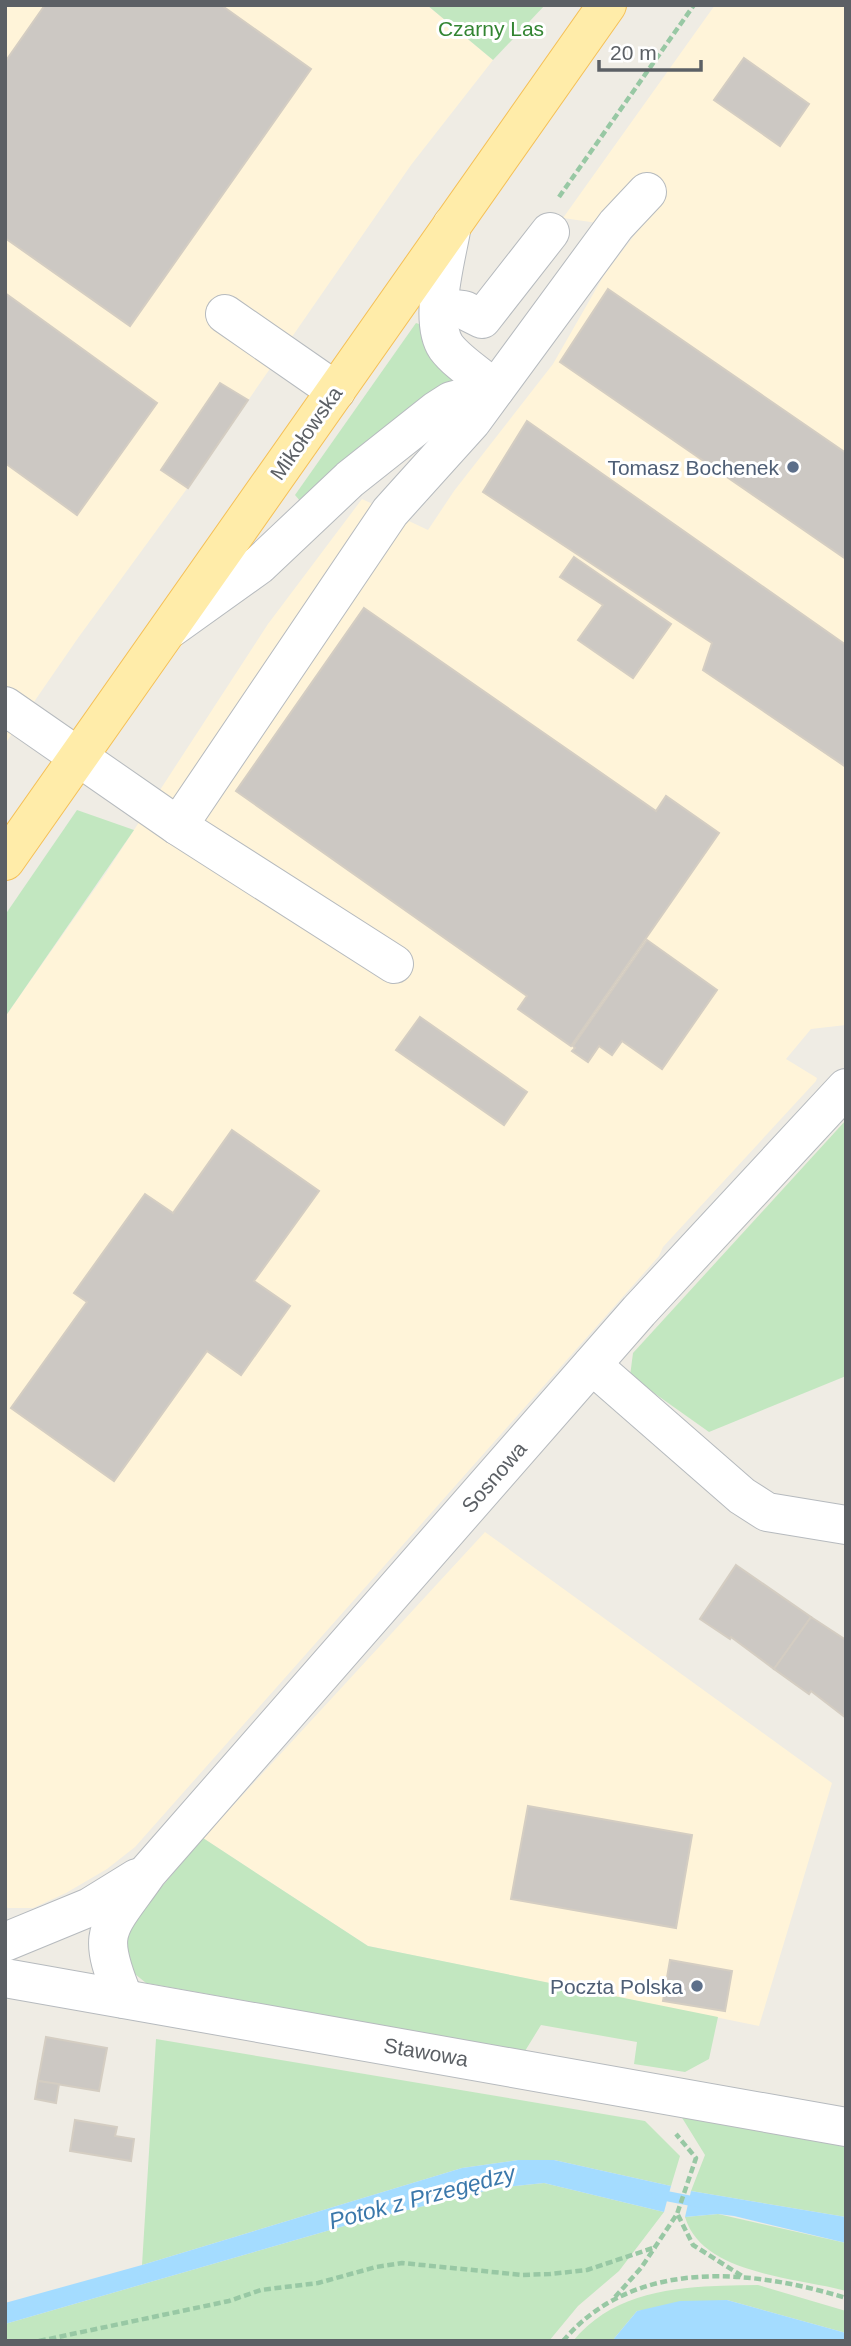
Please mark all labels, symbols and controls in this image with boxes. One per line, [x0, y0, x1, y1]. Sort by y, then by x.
park label: Czarny Las [438, 17, 544, 40]
scale bar [599, 28, 700, 72]
text: 20 m [610, 41, 657, 64]
street label: Mikołowska [265, 382, 347, 484]
place label: Tomasz Bochenek [607, 456, 779, 479]
marker: Tomasz Bochenek [785, 459, 801, 475]
street label: Sosnowa [457, 1437, 531, 1517]
place label: Poczta Polska [550, 1975, 683, 1998]
marker: Poczta Polska [689, 1978, 705, 1994]
street label: Stawowa [382, 2033, 470, 2071]
water label: Potok z Przegędzy [326, 2159, 519, 2234]

